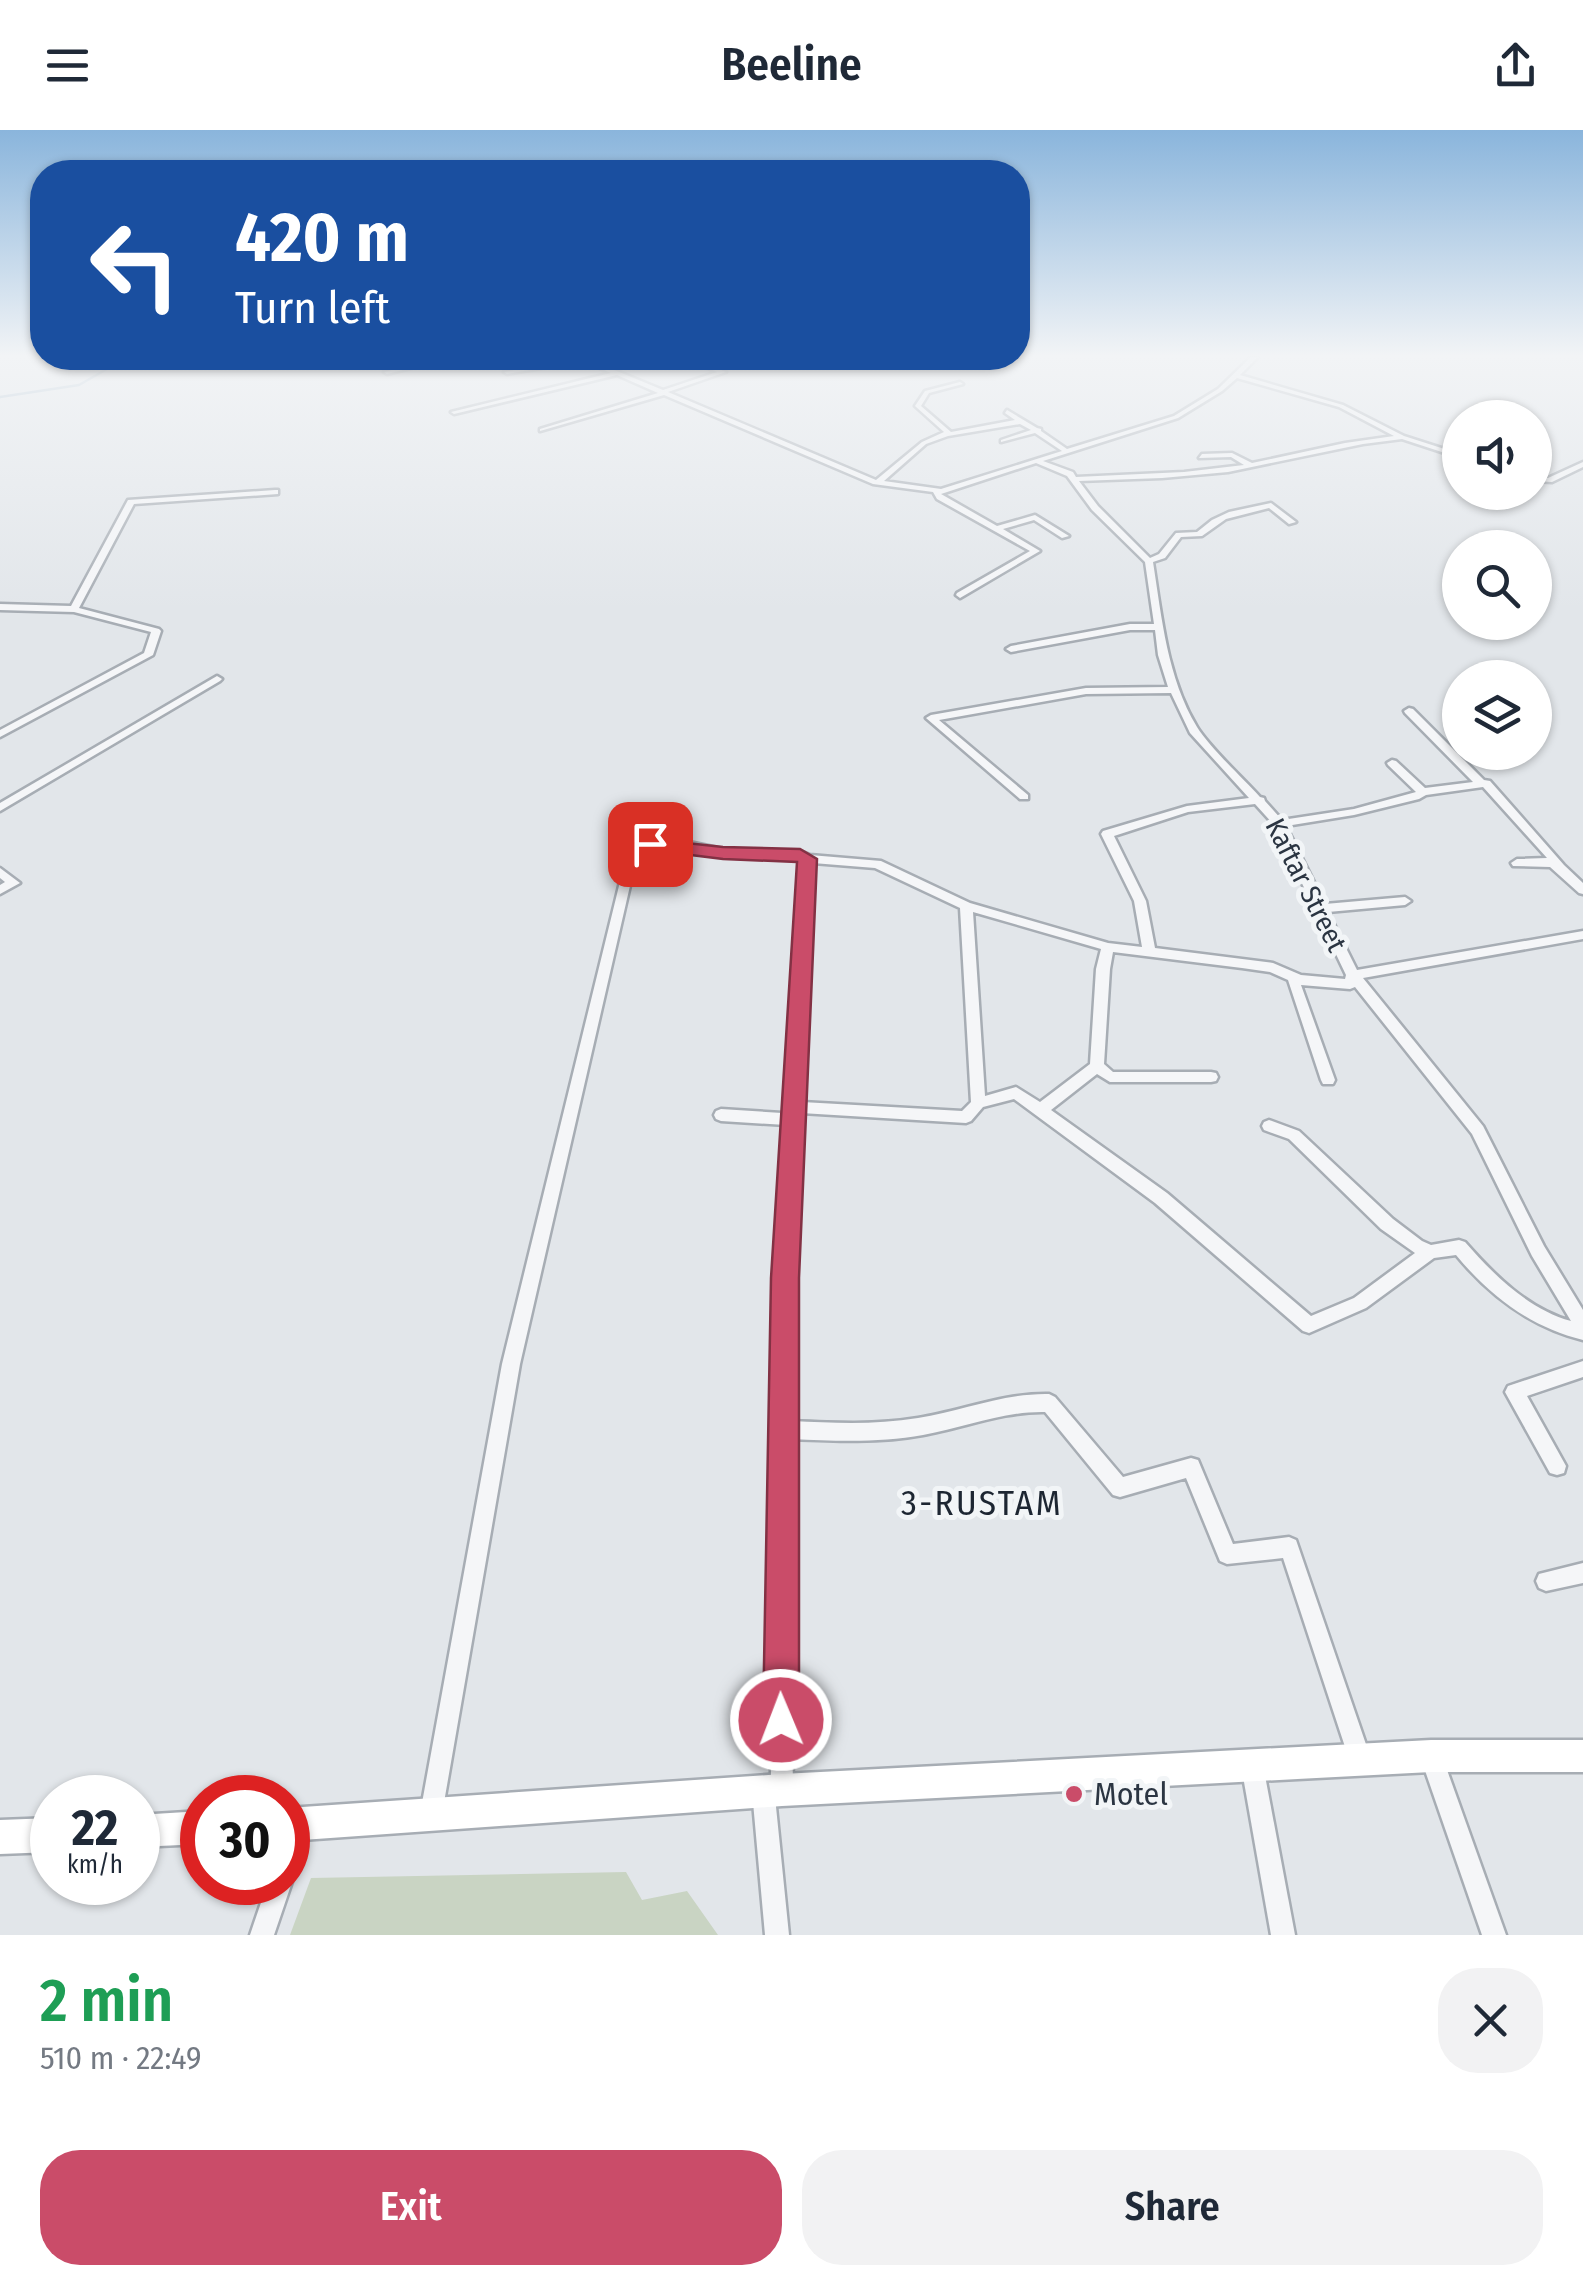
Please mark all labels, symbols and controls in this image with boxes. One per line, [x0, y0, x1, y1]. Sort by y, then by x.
icon: menu [40, 38, 95, 93]
text: Beeline [721, 38, 862, 92]
icon: share [1488, 38, 1543, 93]
text: 420 m [235, 196, 409, 280]
icon: left [70, 200, 200, 330]
text: Turn left [235, 281, 390, 335]
map controls [1442, 400, 1552, 770]
button: sound [1442, 400, 1552, 510]
button: search [1442, 530, 1552, 640]
button: layers [1442, 660, 1552, 770]
pin [608, 802, 693, 887]
street label: Kaftar Street [1258, 813, 1354, 958]
icon: arrive [623, 817, 678, 872]
district label: 3-RUSTAM [901, 1482, 1063, 1524]
position arrow [729, 1668, 833, 1772]
speed limit sign: 30 [180, 1775, 310, 1905]
place label: Motel [1094, 1775, 1168, 1813]
marker: Motel [1063, 1783, 1085, 1805]
text: 22 [72, 1798, 118, 1858]
text: km/h [67, 1850, 123, 1880]
text: 2 min [40, 1965, 173, 2037]
button: close [1438, 1968, 1543, 2073]
text: 510 m · 22:49 [40, 2039, 202, 2077]
button: Exit [40, 2150, 782, 2265]
button: Share [802, 2150, 1543, 2265]

